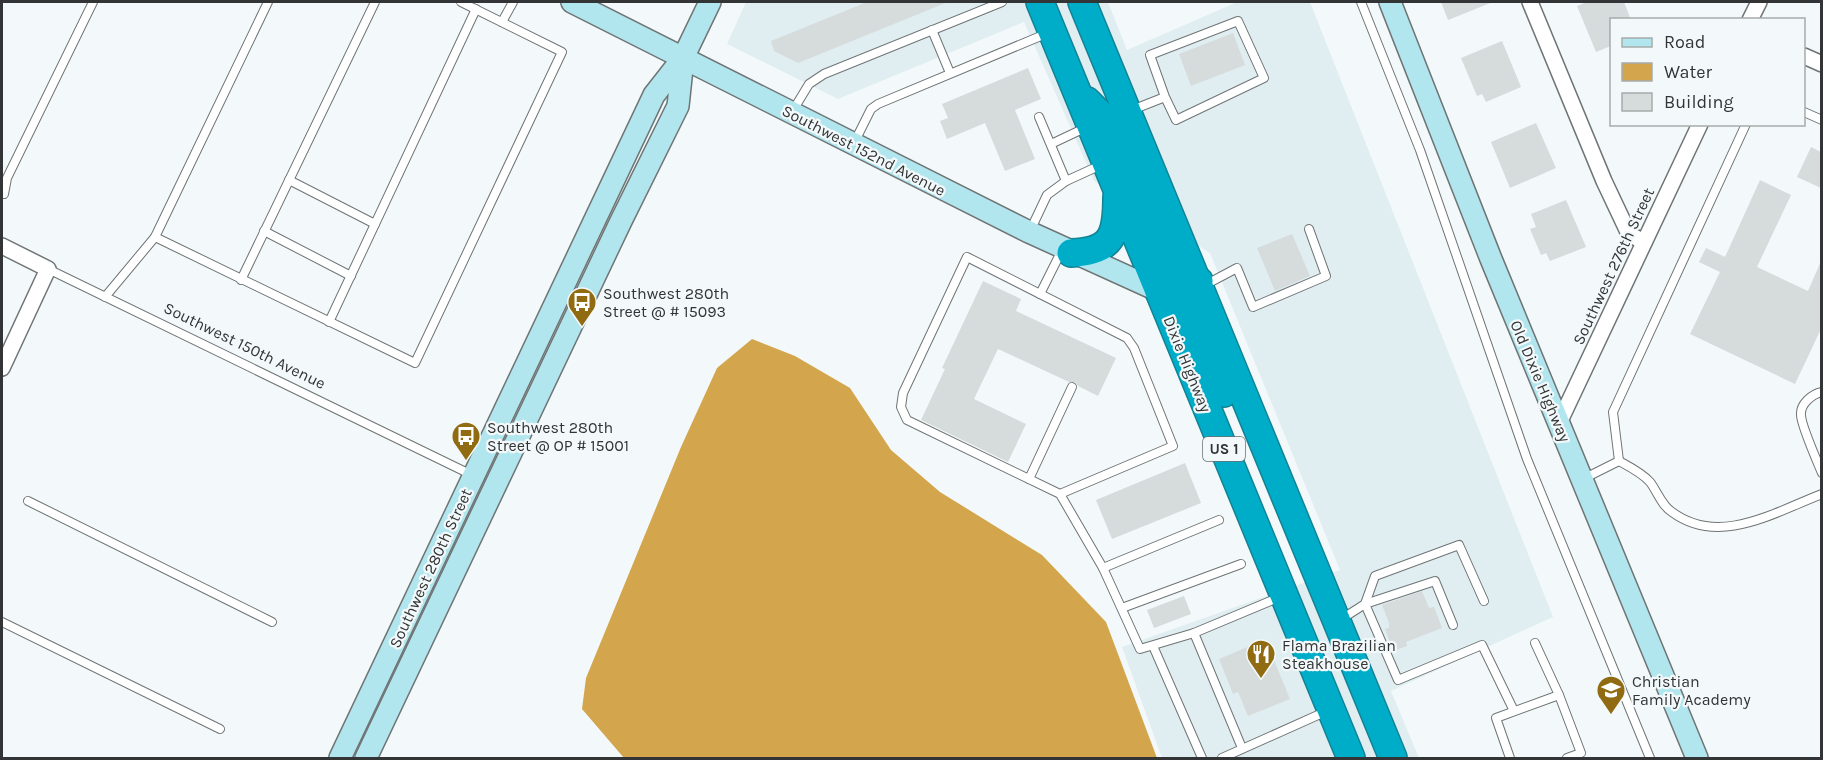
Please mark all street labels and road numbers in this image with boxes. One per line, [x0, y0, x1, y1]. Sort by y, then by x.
street label: Southwest 152nd Avenue [779, 101, 949, 200]
street label: Southwest 276th Street [1569, 185, 1658, 348]
street label: Southwest 150th Avenue [161, 298, 329, 393]
street label: Dixie Highway [1160, 313, 1216, 416]
street label: Old Dixie Highway [1506, 317, 1575, 445]
road number: US 1 [1203, 437, 1245, 461]
street label: Southwest 280th Street [385, 485, 476, 651]

